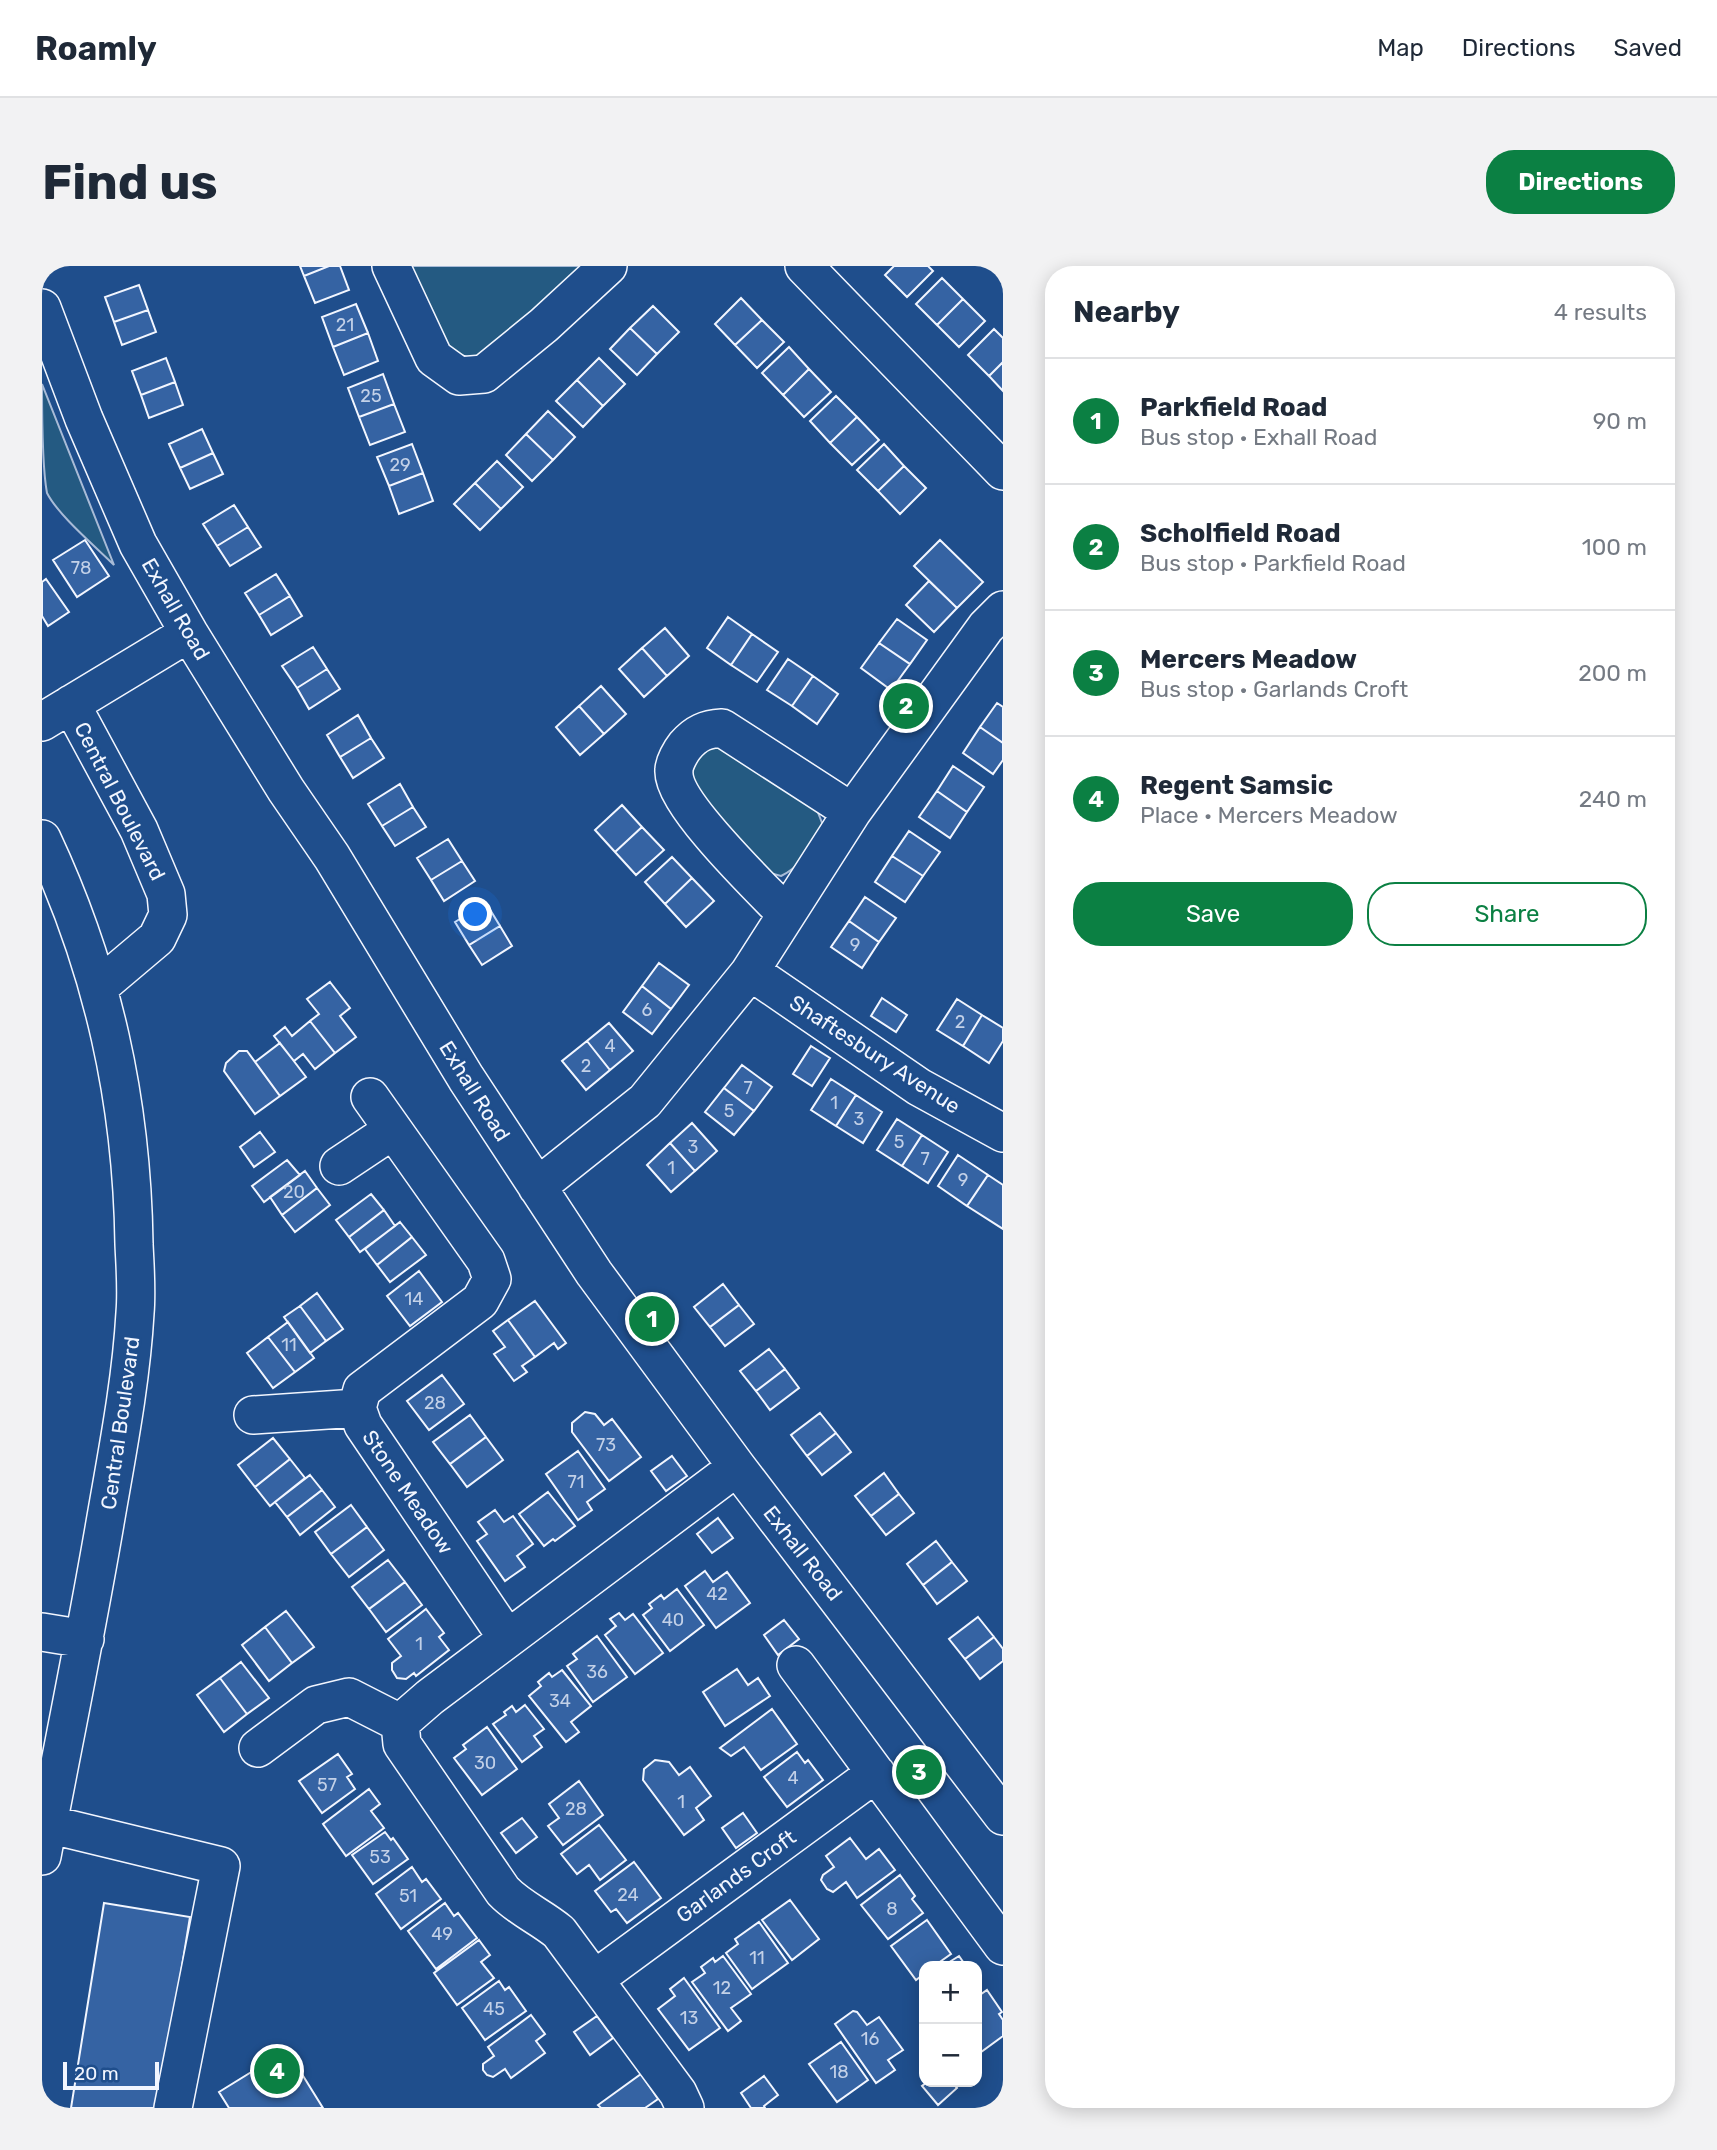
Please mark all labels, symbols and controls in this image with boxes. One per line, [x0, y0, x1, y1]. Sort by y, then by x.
text: Roamly [35, 29, 157, 68]
text: Map [1377, 34, 1424, 62]
text: Directions [1462, 34, 1575, 62]
text: Saved [1613, 34, 1682, 62]
button: Directions [1486, 150, 1675, 214]
text: Find us [42, 153, 218, 211]
text: Nearby [1073, 294, 1180, 330]
text: 4 results [1554, 298, 1647, 326]
house number: 21 [336, 314, 354, 336]
house number: 25 [360, 385, 382, 407]
text: Parkfield Road [1140, 392, 1327, 423]
text: 1 [1090, 407, 1102, 435]
text: 90 m [1593, 407, 1647, 435]
text: Bus stop · Exhall Road [1140, 423, 1377, 451]
house number: 29 [389, 454, 411, 476]
text: Scholfield Road [1140, 518, 1341, 549]
text: 2 [1089, 533, 1103, 561]
text: 100 m [1582, 533, 1647, 561]
text: Bus stop · Parkfield Road [1140, 549, 1406, 577]
street label: Exhall Road [137, 554, 215, 664]
house number: 78 [71, 557, 91, 579]
text: Mercers Meadow [1140, 644, 1357, 675]
text: 3 [1088, 659, 1104, 687]
text: 200 m [1578, 659, 1647, 687]
text: Bus stop · Garlands Croft [1140, 675, 1408, 703]
pin: 2 [883, 680, 929, 732]
street label: Central Boulevard [69, 718, 171, 884]
text: Regent Samsic [1140, 770, 1333, 801]
text: 4 [1088, 785, 1104, 813]
text: 240 m [1579, 785, 1647, 813]
text: Place · Mercers Meadow [1140, 801, 1398, 829]
button: Save [1073, 882, 1353, 946]
button: Share [1367, 882, 1647, 946]
your location [458, 897, 492, 931]
house number: 9 [850, 934, 860, 956]
street label: Shaftesbury Avenue [785, 989, 965, 1119]
house number: 6 [642, 999, 653, 1021]
house number: 2 [955, 1011, 965, 1033]
house number: 4 [604, 1035, 616, 1057]
street label: Exhall Road [434, 1036, 516, 1146]
house number: 2 [581, 1055, 591, 1077]
house number: 7 [743, 1077, 753, 1099]
house number: 1 [830, 1092, 838, 1114]
house number: 5 [724, 1100, 734, 1122]
house number: 3 [854, 1108, 864, 1130]
house number: 5 [894, 1131, 904, 1153]
house number: 3 [688, 1136, 698, 1158]
house number: 7 [920, 1148, 930, 1170]
house number: 1 [667, 1157, 675, 1179]
house number: 9 [958, 1169, 968, 1191]
house number: 20 [283, 1181, 305, 1203]
house number: 14 [405, 1288, 423, 1310]
pin: 1 [629, 1293, 675, 1345]
house number: 11 [281, 1334, 297, 1356]
street label: Central Boulevard [95, 1335, 145, 1511]
house number: 28 [424, 1392, 446, 1414]
street label: Stone Meadow [357, 1425, 459, 1559]
house number: 73 [596, 1434, 616, 1456]
house number: 71 [568, 1471, 584, 1493]
street label: Exhall Road [758, 1501, 848, 1605]
house number: 42 [706, 1583, 728, 1605]
house number: 40 [662, 1609, 684, 1631]
house number: 1 [415, 1633, 423, 1655]
house number: 36 [586, 1661, 608, 1683]
house number: 34 [549, 1690, 571, 1712]
pin: 3 [896, 1746, 942, 1798]
house number: 30 [474, 1752, 496, 1774]
house number: 4 [787, 1767, 799, 1789]
house number: 57 [317, 1774, 337, 1796]
house number: 1 [677, 1791, 685, 1813]
house number: 28 [565, 1798, 587, 1820]
street label: Garlands Croft [671, 1824, 801, 1928]
house number: 53 [369, 1846, 391, 1868]
house number: 24 [617, 1884, 639, 1906]
house number: 51 [399, 1885, 417, 1907]
house number: 8 [886, 1898, 898, 1920]
house number: 49 [431, 1923, 453, 1945]
house number: 11 [749, 1947, 765, 1969]
map controls [919, 1961, 982, 2087]
button: + [919, 1961, 982, 2024]
house number: 12 [713, 1977, 731, 1999]
house number: 45 [483, 1998, 505, 2020]
house number: 13 [680, 2007, 698, 2029]
button: − [919, 2024, 982, 2087]
house number: 16 [861, 2028, 879, 2050]
pin: 4 [254, 2045, 300, 2097]
scale bar [63, 2059, 159, 2091]
house number: 18 [829, 2061, 849, 2083]
text: 20 m [74, 2062, 119, 2085]

